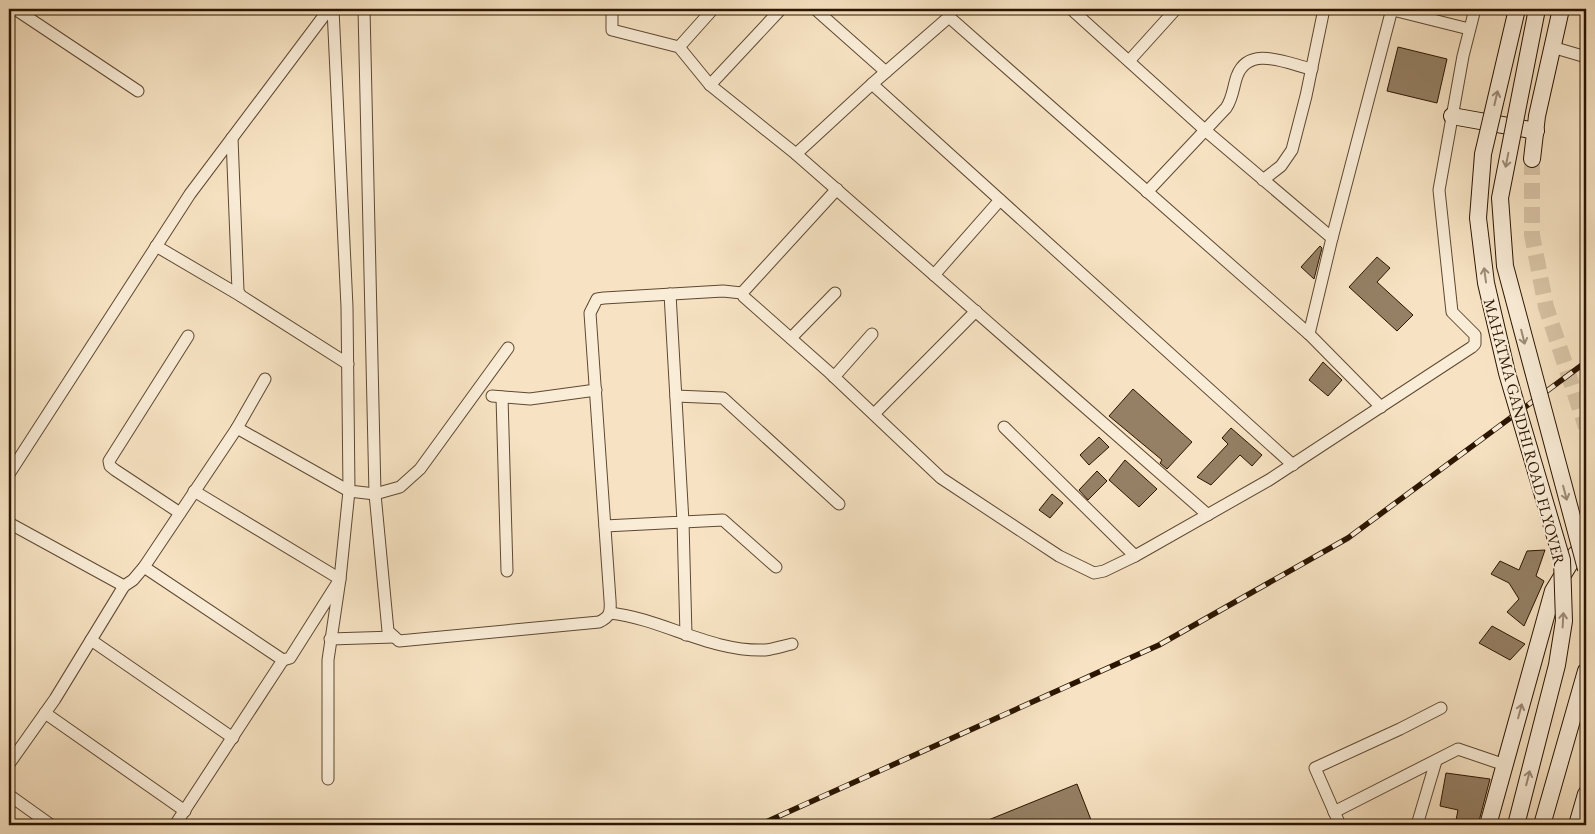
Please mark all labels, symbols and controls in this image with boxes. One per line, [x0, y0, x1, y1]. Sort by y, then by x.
one-way arrow [1492, 90, 1501, 106]
one-way arrow [1502, 151, 1512, 167]
one-way arrow [1480, 268, 1490, 284]
street label: MAHATMA GANDHI ROAD FLYOVER [1479, 296, 1570, 568]
one-way arrow [1519, 328, 1529, 344]
one-way arrow [1561, 485, 1571, 501]
one-way arrow [1559, 612, 1568, 628]
one-way arrow [1516, 703, 1525, 719]
one-way arrow [1523, 770, 1533, 786]

